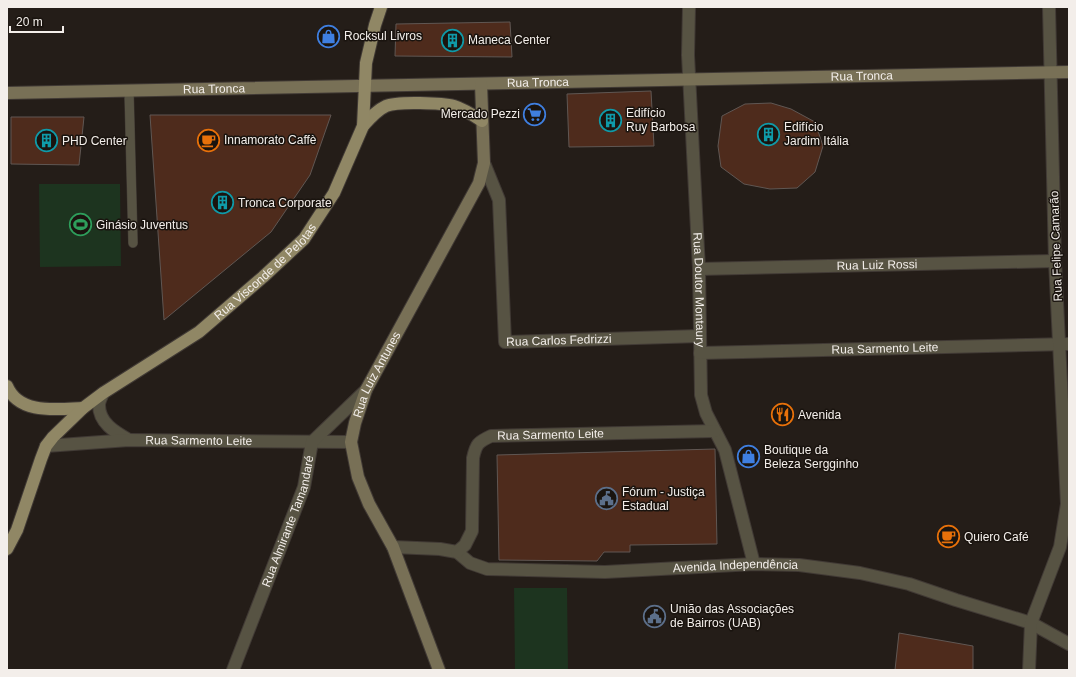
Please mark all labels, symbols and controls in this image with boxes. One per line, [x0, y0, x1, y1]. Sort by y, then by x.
scale bar [10, 8, 63, 34]
text: 20 m [16, 15, 43, 29]
shop icon: Rocksul Livros [316, 23, 342, 49]
building icon: Maneca Center [440, 27, 466, 53]
place label: Rocksul Livros [344, 29, 422, 43]
place label: Maneca Center [468, 33, 550, 47]
street label: Rua Tronca [831, 68, 893, 84]
street label: Rua Tronca [507, 75, 569, 90]
street label: Rua Tronca [183, 81, 245, 97]
supermarket icon: Mercado Pezzi [522, 101, 548, 127]
place label: Edifício Ruy Barbosa [626, 106, 696, 134]
place label: Mercado Pezzi [441, 107, 520, 121]
building icon: Edifício Ruy Barbosa [597, 107, 623, 133]
place label: Edifício Jardim Itália [784, 120, 849, 148]
building icon: Edifício Jardim Itália [756, 121, 782, 147]
cafe icon: Innamorato Caffè [196, 127, 222, 153]
building icon: PHD Center [33, 128, 59, 154]
place label: Innamorato Caffè [224, 133, 317, 147]
place label: PHD Center [62, 134, 127, 148]
building icon: Tronca Corporate [210, 190, 236, 216]
street label: Rua Felipe Camarão [1047, 190, 1065, 302]
place label: Tronca Corporate [238, 196, 332, 210]
sports icon: Ginásio Juventus [67, 212, 93, 238]
place label: Ginásio Juventus [96, 218, 188, 232]
street label: Rua Visconde de Pelotas [211, 221, 319, 323]
street label: Rua Doutor Montaury [690, 232, 707, 347]
street label: Rua Luiz Rossi [836, 257, 918, 273]
street label: Rua Luiz Antunes [350, 329, 404, 419]
street label: Rua Carlos Fedrizzi [506, 332, 612, 349]
street label: Rua Sarmento Leite [831, 340, 939, 357]
restaurant icon: Avenida [770, 402, 796, 428]
place label: Avenida [798, 408, 841, 422]
street label: Rua Sarmento Leite [497, 426, 604, 443]
street label: Rua Sarmento Leite [145, 433, 253, 448]
place label: Boutique da Beleza Sergginho [764, 443, 859, 471]
shop icon: Boutique da Beleza Sergginho [735, 444, 761, 470]
street label: Rua Almirante Tamandaré [259, 454, 317, 589]
place label: Fórum - Justiça Estadual [622, 485, 705, 513]
public building icon: Fórum - Justiça Estadual [594, 486, 620, 512]
cafe icon: Quiero Café [935, 524, 961, 550]
place label: Quiero Café [964, 530, 1029, 544]
street label: Avenida Independência [672, 557, 799, 575]
place label: União das Associações de Bairros (UAB) [670, 602, 794, 630]
public building icon: União das Associações de Bairros (UAB) [641, 603, 667, 629]

